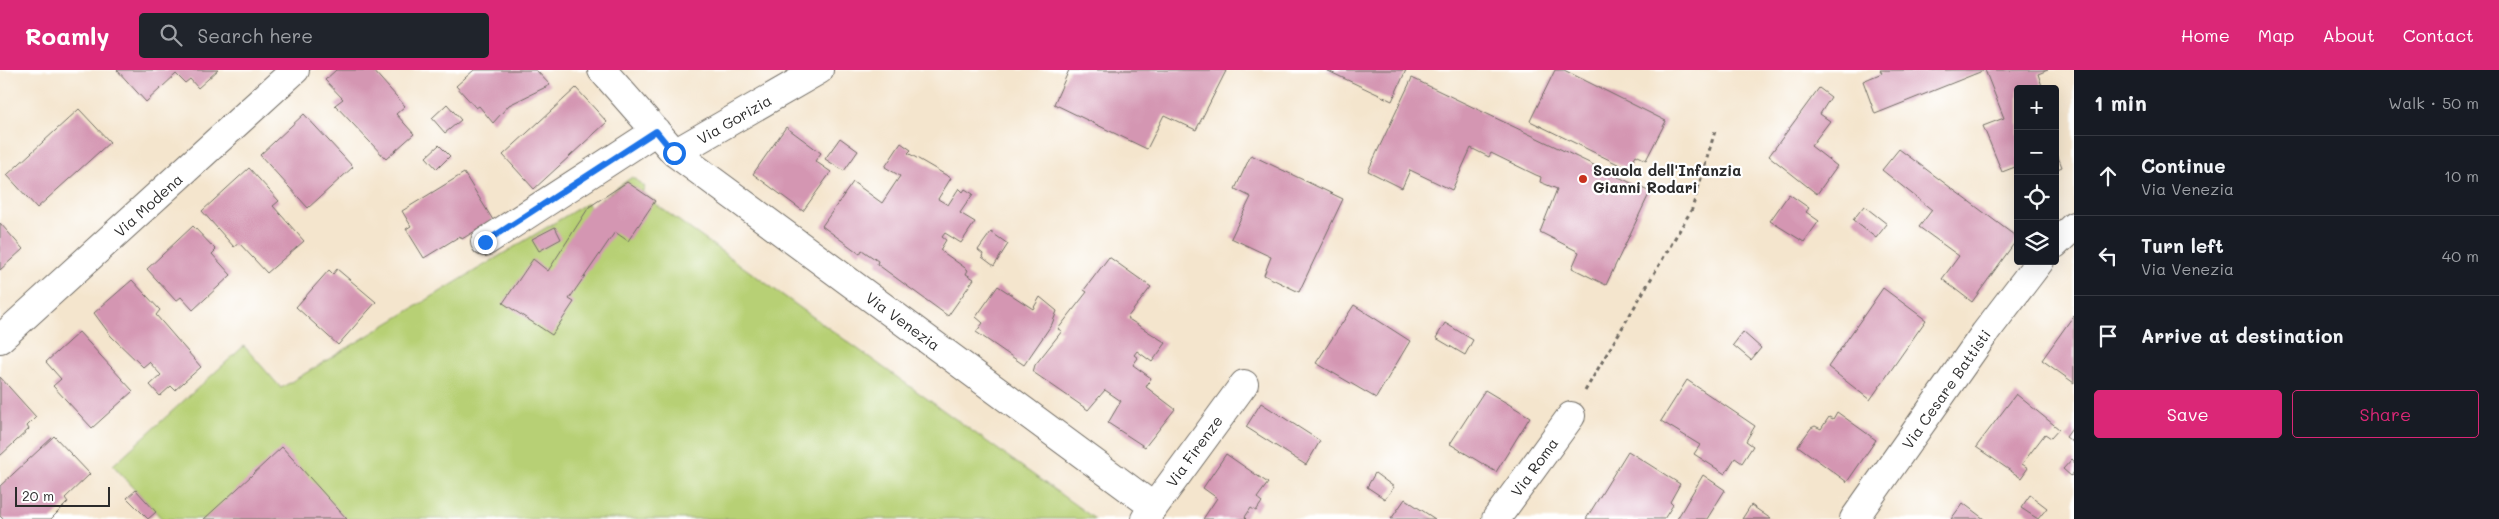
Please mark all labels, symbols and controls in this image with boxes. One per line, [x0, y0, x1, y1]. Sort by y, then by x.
search box [139, 13, 489, 58]
text: Roamly [25, 20, 109, 51]
icon: search [157, 21, 185, 49]
text: Search here [197, 23, 313, 48]
text: Home [2181, 23, 2230, 47]
text: Map [2258, 23, 2294, 47]
text: About [2322, 23, 2375, 47]
text: Contact [2403, 23, 2474, 47]
map controls [2014, 85, 2059, 265]
button: + [2014, 85, 2059, 130]
text: 1 min [2094, 89, 2147, 116]
street label: Via Gorizia [693, 90, 775, 148]
text: Walk · 50 m [2388, 92, 2479, 113]
button: − [2014, 130, 2059, 175]
route start [663, 142, 686, 165]
text: Continue [2141, 153, 2226, 178]
place label: Scuola dell'Infanzia Gianni Rodari [1593, 160, 1742, 197]
icon: ahead [2094, 162, 2122, 190]
text: 10 m [2444, 165, 2479, 186]
street label: Via Modena [109, 169, 187, 241]
marker: Scuola dell'Infanzia Gianni Rodari [1577, 173, 1589, 185]
button: locate [2014, 175, 2059, 220]
text: Via Venezia [2141, 178, 2234, 199]
button: layers [2014, 220, 2059, 265]
route end [474, 231, 497, 254]
text: Turn left [2141, 233, 2224, 258]
icon: left [2094, 242, 2122, 270]
text: 40 m [2442, 245, 2479, 266]
text: Via Venezia [2141, 258, 2234, 279]
street label: Via Venezia [862, 287, 944, 355]
icon: arrive [2094, 322, 2122, 350]
text: Arrive at destination [2141, 323, 2344, 348]
street label: Via Cesare Battisti [1897, 325, 1995, 453]
button: Save [2094, 390, 2282, 438]
button: Share [2292, 390, 2479, 438]
street label: Via Firenze [1161, 411, 1227, 491]
street label: Via Roma [1506, 434, 1562, 500]
scale bar [15, 484, 110, 507]
text: 20 m [22, 486, 54, 505]

